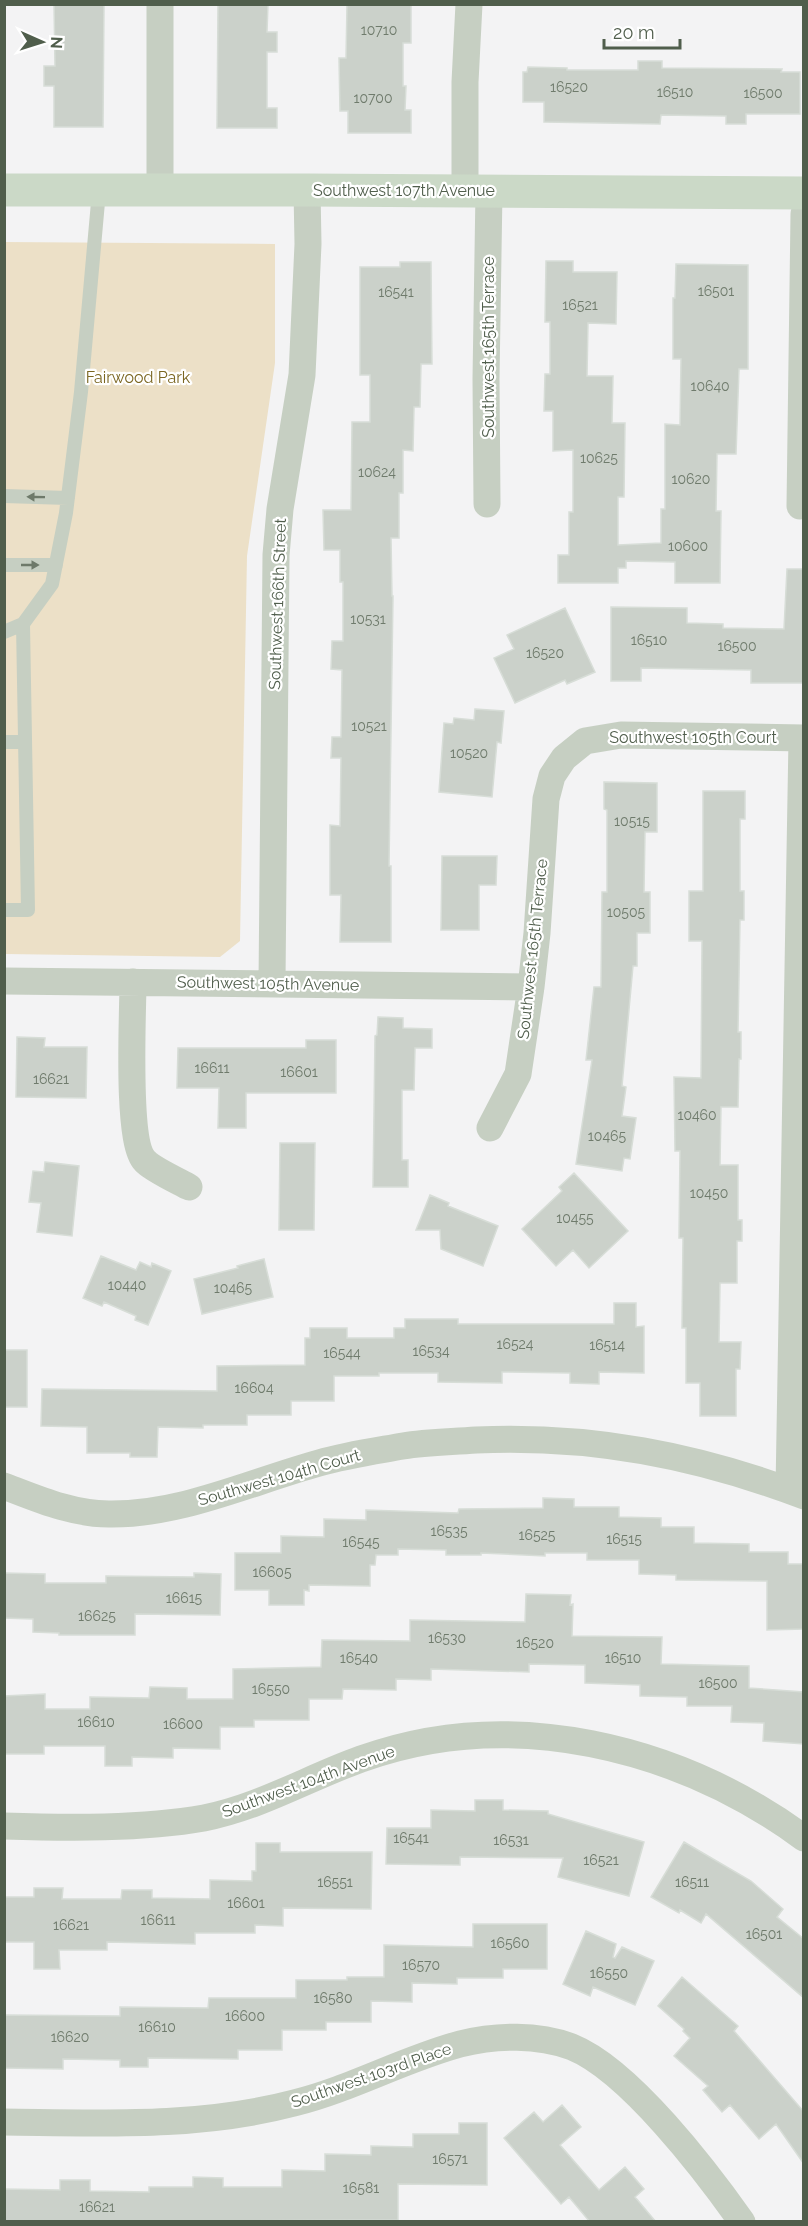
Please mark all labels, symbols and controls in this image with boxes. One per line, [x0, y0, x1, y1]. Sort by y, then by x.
north arrow [12, 12, 72, 72]
scale bar [604, 12, 680, 50]
house number: 10710 [361, 22, 397, 38]
text: 20 m [613, 22, 655, 43]
text: N [47, 36, 66, 49]
house number: 16520 [550, 79, 588, 95]
house number: 16510 [657, 84, 693, 100]
house number: 16500 [743, 85, 783, 101]
house number: 10700 [353, 90, 393, 106]
street label: Southwest 107th Avenue [313, 181, 495, 200]
street label: Southwest 165th Terrace [479, 256, 498, 438]
house number: 16501 [698, 283, 734, 299]
house number: 16541 [378, 284, 414, 300]
house number: 16521 [562, 297, 598, 313]
park label: Fairwood Park [86, 368, 191, 387]
house number: 10640 [690, 378, 730, 394]
house number: 10625 [580, 450, 618, 466]
house number: 10624 [358, 464, 396, 480]
house number: 10620 [672, 471, 710, 487]
one-way arrow [27, 492, 46, 502]
street label: Southwest 166th Street [265, 517, 290, 690]
house number: 10600 [668, 538, 708, 554]
one-way arrow [21, 560, 40, 570]
house number: 10531 [350, 611, 386, 627]
house number: 16510 [631, 632, 667, 648]
house number: 16500 [717, 638, 757, 654]
house number: 16520 [526, 645, 564, 661]
house number: 10521 [351, 718, 387, 734]
street label: Southwest 105th Court [609, 728, 777, 747]
house number: 10520 [450, 745, 488, 761]
house number: 10515 [614, 813, 650, 829]
street label: Southwest 165th Terrace [514, 858, 551, 1040]
house number: 10505 [607, 904, 646, 920]
street label: Southwest 105th Avenue [177, 972, 359, 995]
house number: 16611 [195, 1060, 229, 1076]
house number: 16601 [280, 1064, 318, 1080]
house number: 16621 [33, 1071, 69, 1087]
house number: 10460 [677, 1107, 717, 1123]
house number: 10465 [588, 1128, 627, 1144]
house number: 10450 [690, 1185, 728, 1201]
house number: 10455 [556, 1210, 594, 1226]
house number: 10440 [108, 1277, 146, 1293]
house number: 10465 [214, 1280, 253, 1296]
house number: 16524 [496, 1336, 534, 1352]
house number: 16514 [589, 1337, 625, 1353]
house number: 16534 [412, 1343, 450, 1359]
house number: 16544 [323, 1345, 361, 1361]
house number: 16604 [234, 1380, 274, 1396]
street label: Southwest 104th Court [196, 1445, 363, 1510]
house number: 16535 [430, 1523, 468, 1539]
house number: 16525 [519, 1527, 556, 1543]
house number: 16515 [606, 1531, 642, 1547]
house number: 16545 [342, 1534, 380, 1550]
house number: 16605 [252, 1564, 292, 1580]
house number: 16615 [166, 1590, 203, 1606]
house number: 16625 [78, 1608, 116, 1624]
house number: 16530 [428, 1630, 466, 1646]
house number: 16520 [516, 1635, 554, 1651]
house number: 16540 [340, 1650, 378, 1666]
house number: 16510 [605, 1650, 641, 1666]
house number: 16500 [698, 1675, 738, 1691]
house number: 16550 [252, 1681, 290, 1697]
house number: 16610 [77, 1714, 115, 1730]
house number: 16600 [163, 1716, 203, 1732]
street label: Southwest 104th Avenue [219, 1741, 397, 1822]
house number: 16541 [393, 1830, 429, 1846]
house number: 16531 [493, 1832, 529, 1848]
house number: 16521 [583, 1852, 619, 1868]
house number: 16551 [317, 1874, 353, 1890]
house number: 16511 [675, 1874, 709, 1890]
house number: 16601 [227, 1895, 265, 1911]
house number: 16611 [141, 1912, 175, 1928]
house number: 16621 [53, 1917, 89, 1933]
house number: 16501 [746, 1926, 782, 1942]
house number: 16560 [490, 1935, 530, 1951]
house number: 16570 [402, 1957, 440, 1973]
house number: 16550 [590, 1965, 628, 1981]
house number: 16580 [314, 1990, 352, 2006]
house number: 16600 [225, 2008, 265, 2024]
house number: 16610 [138, 2019, 176, 2035]
house number: 16620 [51, 2029, 89, 2045]
street label: Southwest 103rd Place [289, 2039, 454, 2112]
house number: 16571 [432, 2151, 468, 2167]
house number: 16581 [343, 2180, 379, 2196]
house number: 16621 [79, 2199, 115, 2215]

